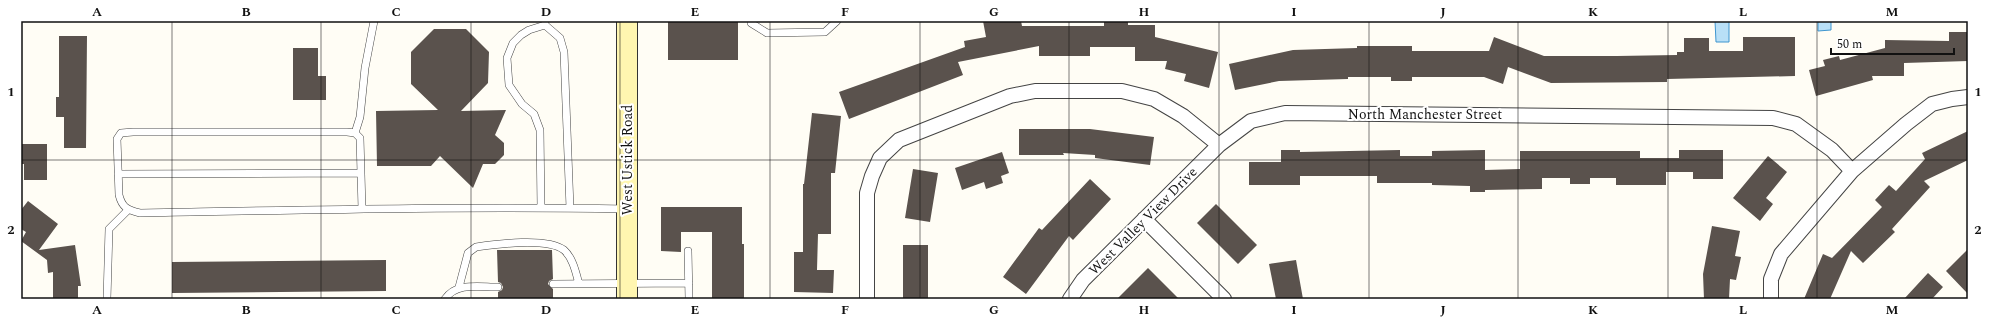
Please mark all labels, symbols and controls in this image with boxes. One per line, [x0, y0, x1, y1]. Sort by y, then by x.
text: A [92, 2, 102, 22]
text: B [241, 2, 251, 22]
text: C [391, 2, 401, 22]
text: D [541, 2, 551, 22]
text: E [691, 2, 700, 22]
text: F [841, 2, 849, 22]
text: G [989, 2, 999, 22]
text: H [1139, 2, 1150, 22]
text: I [1291, 2, 1297, 22]
text: J [1440, 2, 1446, 22]
text: K [1588, 2, 1598, 22]
text: L [1739, 2, 1747, 22]
text: M [1886, 2, 1899, 22]
scale bar [1831, 30, 1954, 56]
text: 50 m [1837, 35, 1862, 54]
text: 1 [7, 82, 15, 102]
text: 1 [1974, 82, 1982, 102]
street label: North Manchester Street [1348, 104, 1502, 125]
street label: West Ustick Road [617, 105, 638, 215]
street label: West Valley View Drive [1084, 162, 1202, 280]
text: 2 [7, 220, 15, 240]
text: 2 [1974, 220, 1982, 240]
text: A [92, 300, 102, 320]
text: B [241, 300, 251, 320]
text: C [391, 300, 401, 320]
text: D [541, 300, 551, 320]
text: E [691, 300, 700, 320]
text: F [841, 300, 849, 320]
text: G [989, 300, 999, 320]
text: H [1139, 300, 1150, 320]
text: I [1291, 300, 1297, 320]
text: J [1440, 300, 1446, 320]
text: K [1588, 300, 1598, 320]
text: L [1739, 300, 1747, 320]
text: M [1886, 300, 1899, 320]

